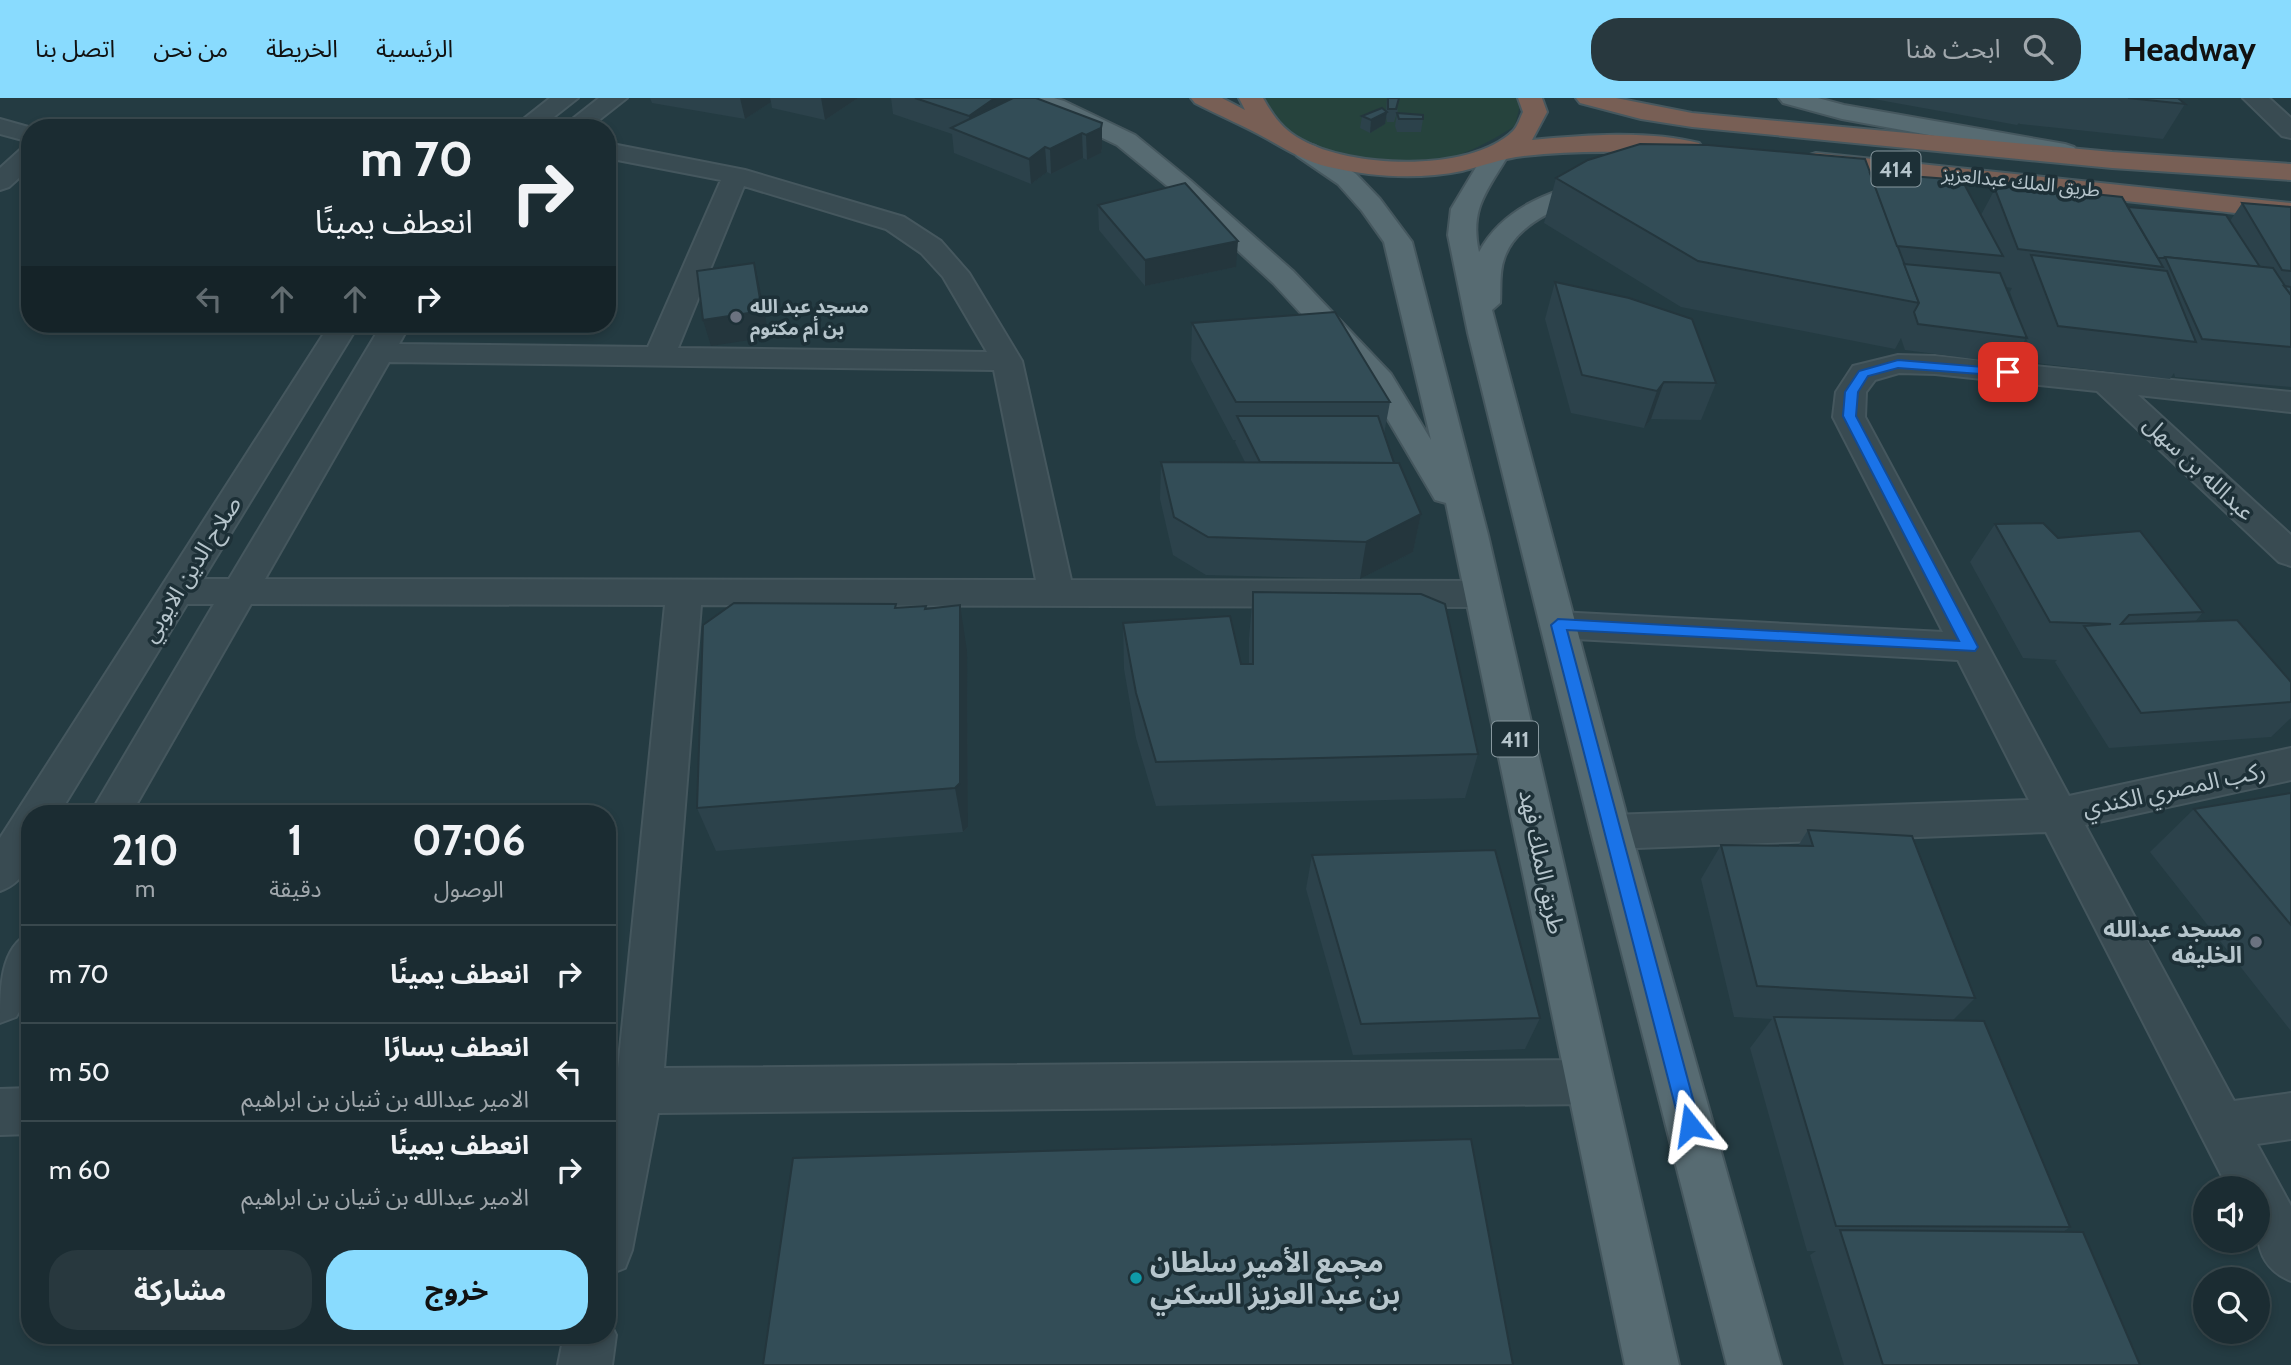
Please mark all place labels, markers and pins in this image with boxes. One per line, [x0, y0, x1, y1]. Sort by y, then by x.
place label: مسجد عبد الله بن أم مكتوم [750, 295, 869, 343]
marker: مسجد عبد الله بن أم مكتوم [728, 309, 744, 325]
pin [1978, 342, 2038, 402]
place label: مسجد عبدالله الخليفه [2103, 915, 2242, 969]
marker: مسجد عبدالله الخليفه [2248, 934, 2264, 950]
place label: مجمع الأمير سلطان بن عبد العزيز السكني [1150, 1245, 1400, 1316]
marker: مجمع الأمير سلطان بن عبد العزيز السكني [1128, 1270, 1144, 1286]

